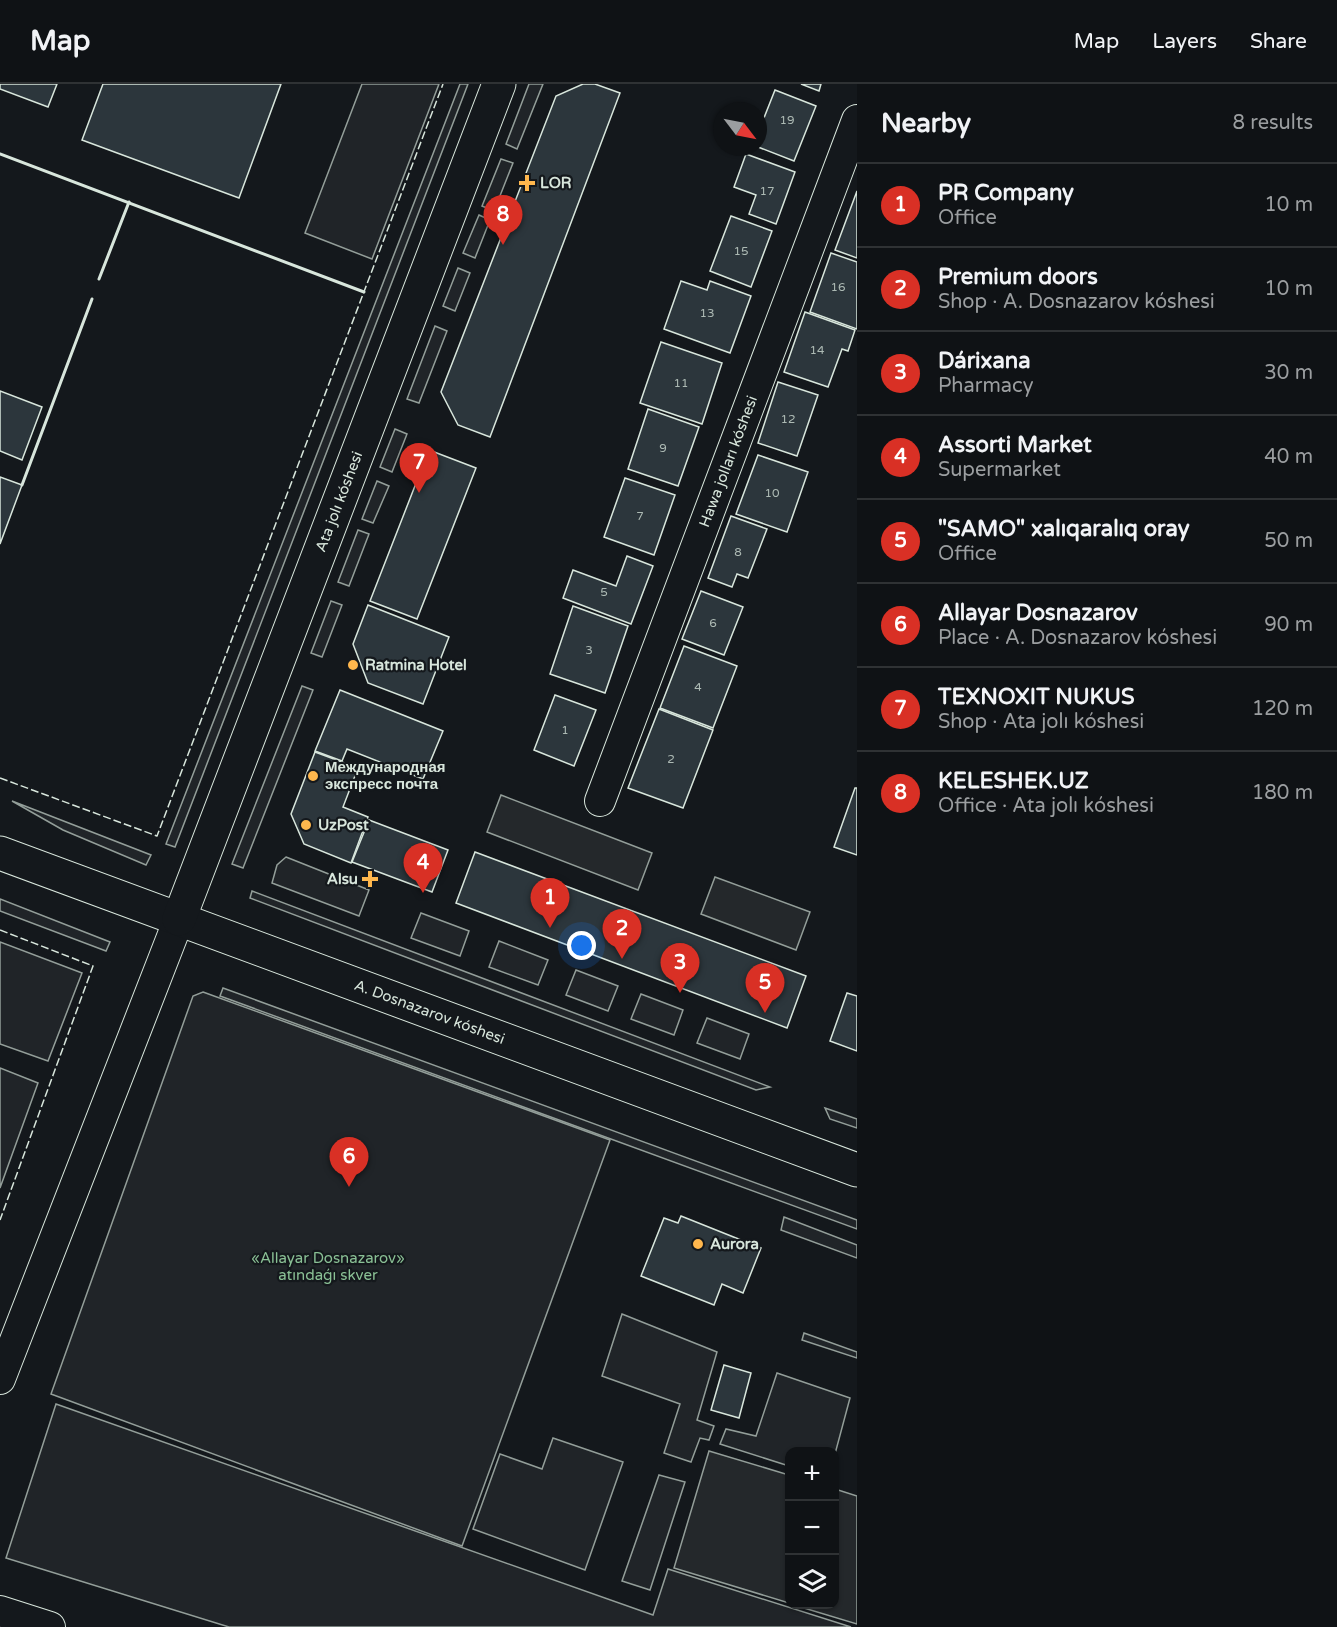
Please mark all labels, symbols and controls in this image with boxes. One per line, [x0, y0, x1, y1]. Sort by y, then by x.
text: Map [30, 24, 90, 58]
text: Map [1074, 29, 1119, 54]
text: Layers [1152, 29, 1217, 54]
text: Share [1250, 29, 1307, 54]
north arrow [713, 102, 767, 156]
text: Nearby [881, 108, 971, 139]
text: 8 results [1233, 111, 1313, 135]
house number: 19 [779, 113, 795, 127]
marker: LOR [518, 174, 536, 192]
place label: LOR [540, 174, 572, 192]
text: PR Company [938, 180, 1074, 206]
house number: 17 [759, 184, 775, 198]
text: 1 [894, 193, 907, 217]
text: 10 m [1264, 193, 1313, 217]
pin: 8 [484, 196, 522, 245]
text: Office [938, 206, 997, 230]
house number: 15 [733, 244, 749, 258]
text: Premium doors [938, 264, 1098, 290]
text: 2 [894, 277, 907, 301]
text: 10 m [1264, 277, 1313, 301]
house number: 16 [830, 280, 846, 294]
text: Shop · A. Dosnazarov kóshesi [938, 290, 1215, 314]
house number: 13 [699, 306, 715, 320]
house number: 14 [809, 343, 825, 357]
text: Dárixana [938, 348, 1031, 374]
text: 3 [894, 361, 907, 385]
text: 30 m [1264, 361, 1313, 385]
text: Pharmacy [938, 374, 1033, 398]
house number: 11 [673, 376, 689, 390]
street label: Hawa jolları kóshesi [695, 393, 761, 530]
house number: 12 [780, 412, 796, 426]
text: Assorti Market [938, 432, 1092, 458]
house number: 9 [659, 441, 667, 455]
pin: 7 [400, 444, 438, 493]
text: 4 [894, 445, 907, 469]
text: 40 m [1264, 445, 1313, 469]
street label: Ata jolı kóshesi [312, 449, 366, 554]
text: Supermarket [938, 458, 1061, 482]
house number: 10 [764, 486, 780, 500]
house number: 7 [636, 509, 644, 523]
text: "SAMO" xalıqaralıq oray [938, 516, 1189, 542]
text: 5 [894, 529, 907, 553]
text: 50 m [1264, 529, 1313, 553]
text: Office [938, 542, 997, 566]
house number: 8 [734, 545, 742, 559]
house number: 5 [600, 585, 608, 599]
text: Allayar Dosnazarov [938, 600, 1138, 626]
text: 6 [894, 613, 907, 637]
text: 90 m [1264, 613, 1313, 637]
house number: 6 [709, 616, 717, 630]
text: Place · A. Dosnazarov kóshesi [938, 626, 1217, 650]
house number: 3 [585, 643, 593, 657]
place label: Ratmina Hotel [365, 656, 467, 674]
marker: Ratmina Hotel [346, 658, 360, 672]
house number: 4 [694, 680, 702, 694]
text: TEXNOXIT NUKUS [938, 684, 1135, 710]
text: 7 [894, 697, 907, 721]
text: 120 m [1252, 697, 1313, 721]
text: Shop · Ata jolı kóshesi [938, 710, 1144, 734]
house number: 1 [561, 723, 569, 737]
house number: 2 [667, 752, 675, 766]
place label: Международная экспресс почта [325, 758, 446, 793]
text: KELESHEK.UZ [938, 768, 1089, 794]
marker: Международная экспресс почта [306, 769, 320, 783]
text: 8 [894, 781, 907, 805]
text: 180 m [1252, 781, 1313, 805]
text: Office · Ata jolı kóshesi [938, 794, 1154, 818]
place label: UzPost [318, 816, 369, 834]
marker: UzPost [299, 818, 313, 832]
pin: 4 [404, 844, 442, 893]
place label: Alsu [327, 870, 358, 888]
marker: Alsu [363, 872, 377, 886]
pin: 1 [530, 878, 570, 928]
pin: 2 [602, 910, 642, 959]
your location [567, 931, 596, 960]
pin: 3 [660, 944, 700, 993]
pin: 5 [746, 964, 784, 1013]
street label: A. Dosnazarov kóshesi [352, 976, 507, 1048]
pin: 6 [330, 1138, 368, 1187]
place label: Aurora [710, 1235, 759, 1253]
marker: Aurora [691, 1237, 705, 1251]
park label: «Allayar Dosnazarov» atındaǵı skver [251, 1249, 405, 1284]
map controls [785, 1447, 839, 1609]
button: + [785, 1447, 839, 1501]
button: − [785, 1501, 839, 1555]
button: layers [785, 1555, 839, 1609]

